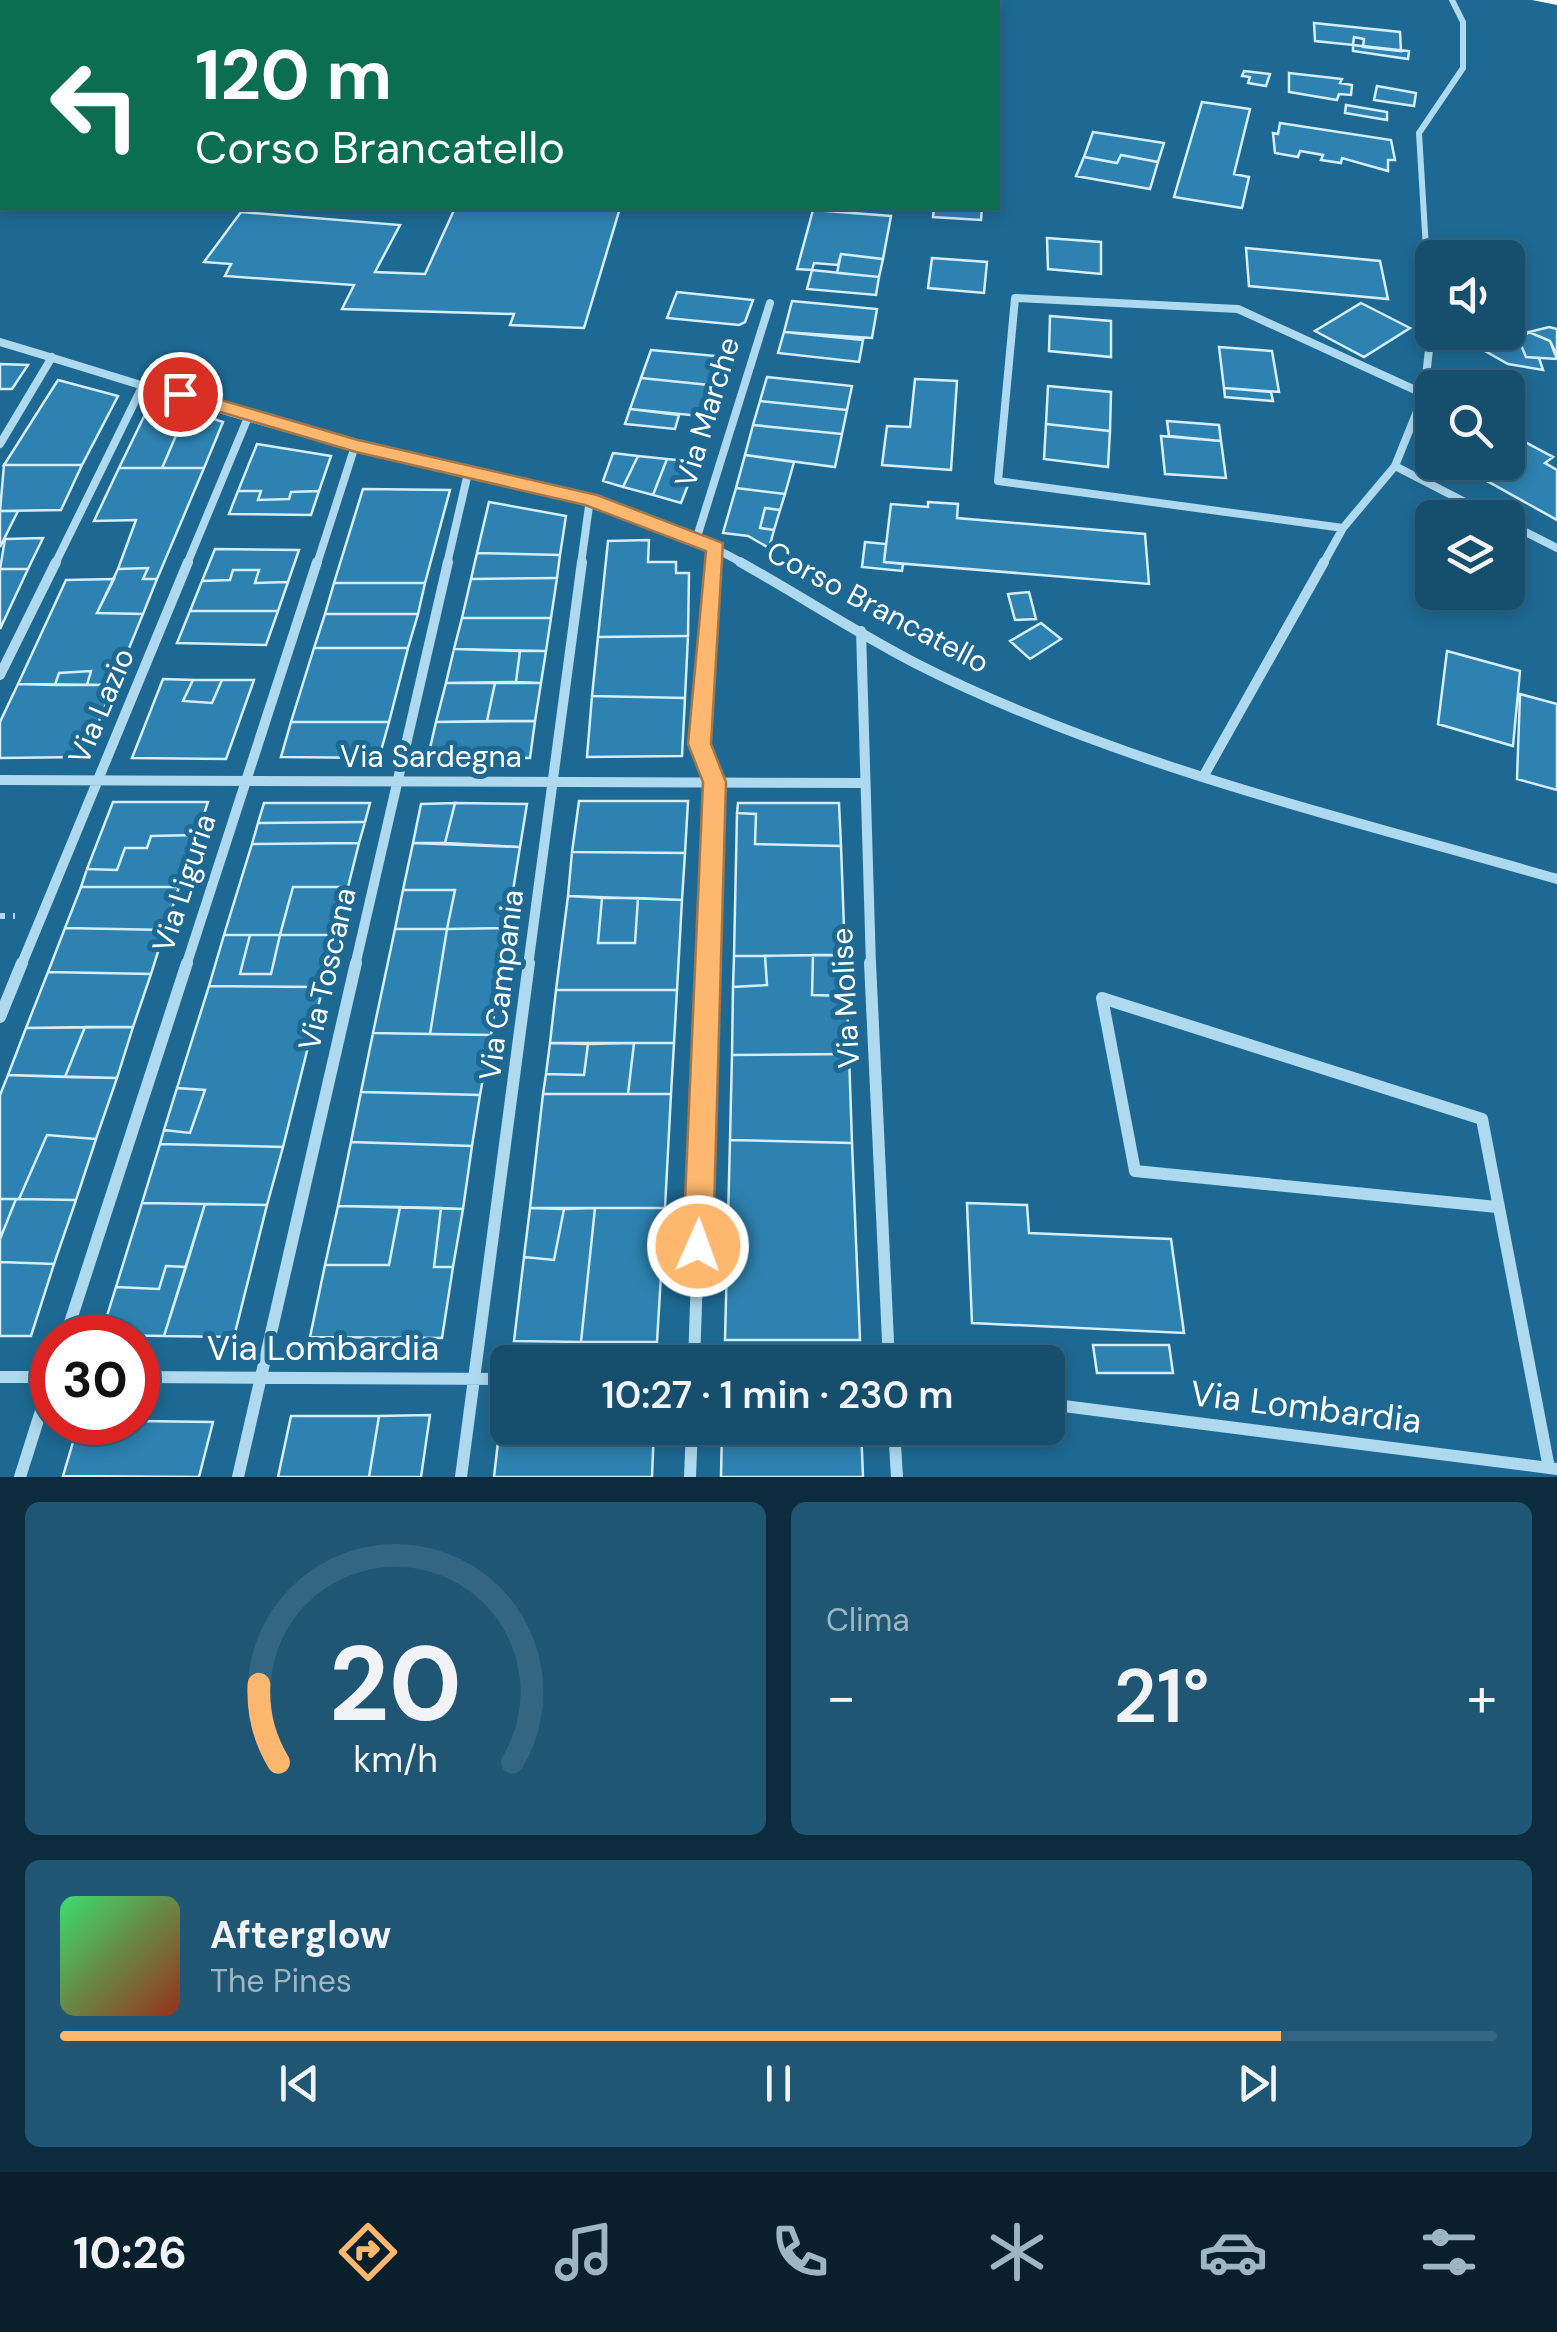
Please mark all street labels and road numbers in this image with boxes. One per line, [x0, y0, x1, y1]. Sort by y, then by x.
street label: Via Marche [666, 332, 748, 492]
street label: Corso Brancatello [760, 532, 996, 682]
street label: Via Lazio [59, 642, 143, 770]
street label: Via Sardegna [340, 737, 522, 776]
street label: Via Liguria [143, 809, 225, 957]
street label: Via Toscana [289, 884, 365, 1054]
street label: Via Campania [470, 887, 532, 1083]
street label: Via Molise [822, 927, 868, 1069]
street label: Via Lombardia [207, 1325, 439, 1371]
street label: Via Lombardia [1188, 1370, 1424, 1444]

